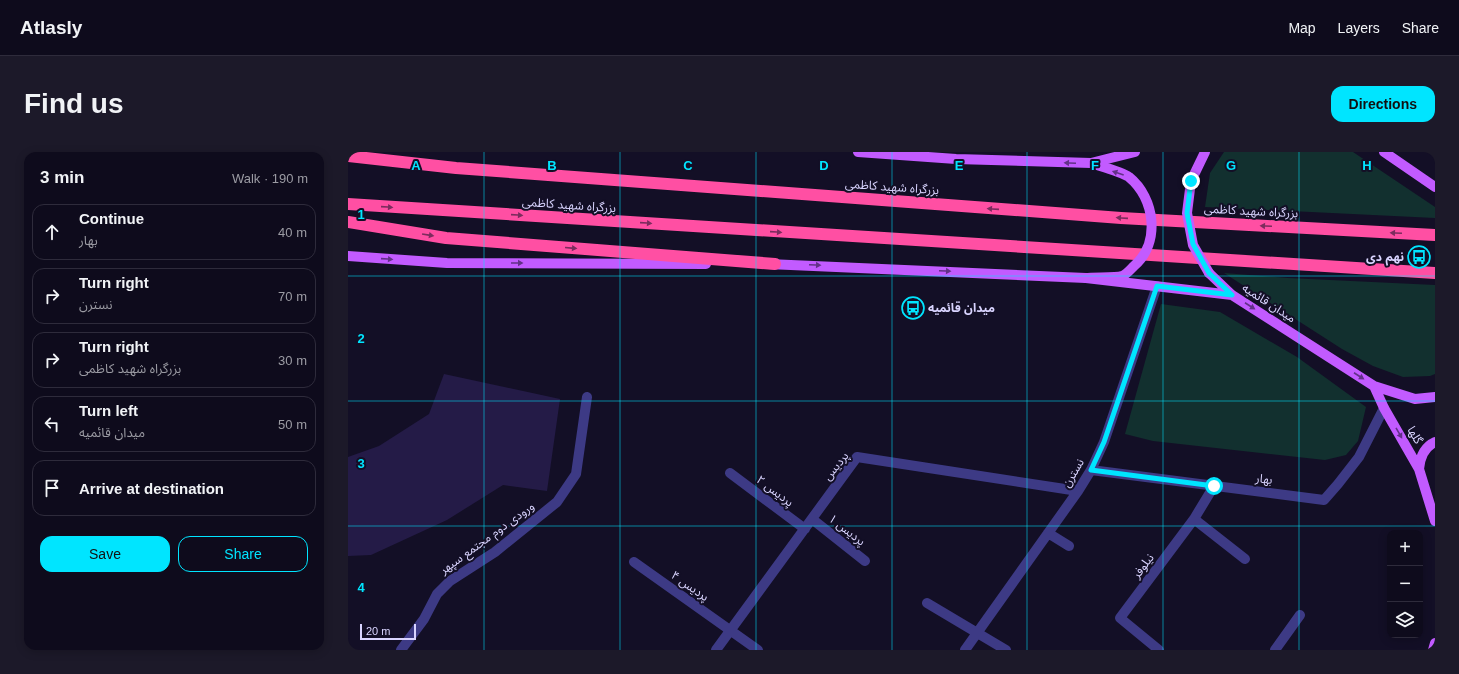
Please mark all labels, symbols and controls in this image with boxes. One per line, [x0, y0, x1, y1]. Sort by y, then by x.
text: Atlasly [20, 17, 82, 38]
text: Map [1288, 20, 1316, 36]
text: Layers [1338, 20, 1380, 36]
text: Share [1402, 20, 1439, 36]
button: Directions [1331, 86, 1435, 122]
text: Find us [24, 88, 124, 119]
text: A [411, 158, 421, 173]
text: B [547, 158, 557, 173]
text: C [683, 158, 693, 173]
text: D [819, 158, 829, 173]
text: E [955, 158, 964, 173]
text: F [1091, 158, 1099, 173]
text: G [1226, 158, 1236, 173]
text: H [1362, 158, 1372, 173]
one-way arrow [1064, 159, 1076, 166]
text: 3 min [40, 168, 84, 187]
one-way arrow [1112, 169, 1124, 175]
text: Walk · 190 m [232, 171, 308, 186]
route end [1182, 172, 1200, 190]
street label: بزرگراه شهید کاظمی [844, 177, 940, 197]
street label: بزرگراه شهید کاظمی [521, 195, 617, 215]
street label: بزرگراه شهید کاظمی [1204, 202, 1298, 221]
one-way arrow [381, 203, 393, 210]
one-way arrow [987, 205, 999, 212]
text: 1 [357, 207, 365, 222]
text: Continue [79, 210, 144, 227]
one-way arrow [511, 212, 523, 219]
one-way arrow [1116, 215, 1128, 222]
one-way arrow [640, 220, 652, 227]
icon: ahead [41, 221, 63, 243]
one-way arrow [1259, 223, 1272, 229]
text: 40 m [278, 225, 307, 240]
one-way arrow [770, 228, 782, 235]
one-way arrow [1390, 229, 1402, 236]
one-way arrow [422, 232, 434, 238]
text: بهار [79, 233, 98, 248]
one-way arrow [565, 244, 577, 251]
bus stop icon: نهم دی [1406, 244, 1432, 270]
place label: نهم دی [1366, 250, 1404, 266]
one-way arrow [381, 255, 393, 262]
one-way arrow [511, 260, 524, 266]
one-way arrow [809, 262, 821, 269]
one-way arrow [939, 267, 951, 274]
text: Turn right [79, 274, 149, 291]
street label: میدان قائمیه [1240, 281, 1298, 326]
icon: right [41, 285, 63, 307]
text: 70 m [278, 289, 307, 304]
bus stop icon: میدان قائمیه [900, 295, 926, 321]
text: نسترن [79, 297, 112, 312]
place label: میدان قائمیه [928, 301, 995, 315]
one-way arrow [1245, 302, 1255, 310]
text: 2 [357, 331, 365, 346]
text: Turn right [79, 338, 149, 355]
icon: right [41, 349, 63, 371]
text: 30 m [278, 353, 307, 368]
text: بزرگراه شهید کاظمی [79, 361, 181, 376]
one-way arrow [1353, 373, 1365, 380]
text: Turn left [79, 402, 138, 419]
icon: left [41, 413, 63, 435]
text: 50 m [278, 417, 307, 432]
street label: گلها [1404, 424, 1426, 447]
text: میدان قائمیه [79, 425, 145, 440]
one-way arrow [1395, 427, 1402, 439]
street label: پردیس [820, 449, 853, 484]
text: 3 [357, 456, 365, 471]
street label: نسترن [1059, 456, 1087, 490]
street label: بهار [1254, 471, 1273, 487]
street label: پردیس ۲ [753, 473, 796, 510]
icon: arrive [41, 477, 63, 499]
route start [1205, 477, 1223, 495]
text: Arrive at destination [79, 480, 224, 497]
street label: ورودی دوم مجتمع سپهر [436, 499, 538, 579]
street label: پردیس ۱ [825, 511, 868, 550]
map controls [1387, 530, 1423, 638]
button: + [1387, 530, 1423, 566]
button: Save [40, 536, 170, 572]
button: Share [178, 536, 308, 572]
street label: نیلوفر [1129, 551, 1157, 582]
button: − [1387, 566, 1423, 602]
street label: پردیس ۴ [668, 568, 712, 605]
text: 4 [357, 580, 365, 595]
button: layers [1387, 602, 1423, 638]
scale bar [360, 622, 416, 641]
text: 20 m [366, 625, 390, 637]

